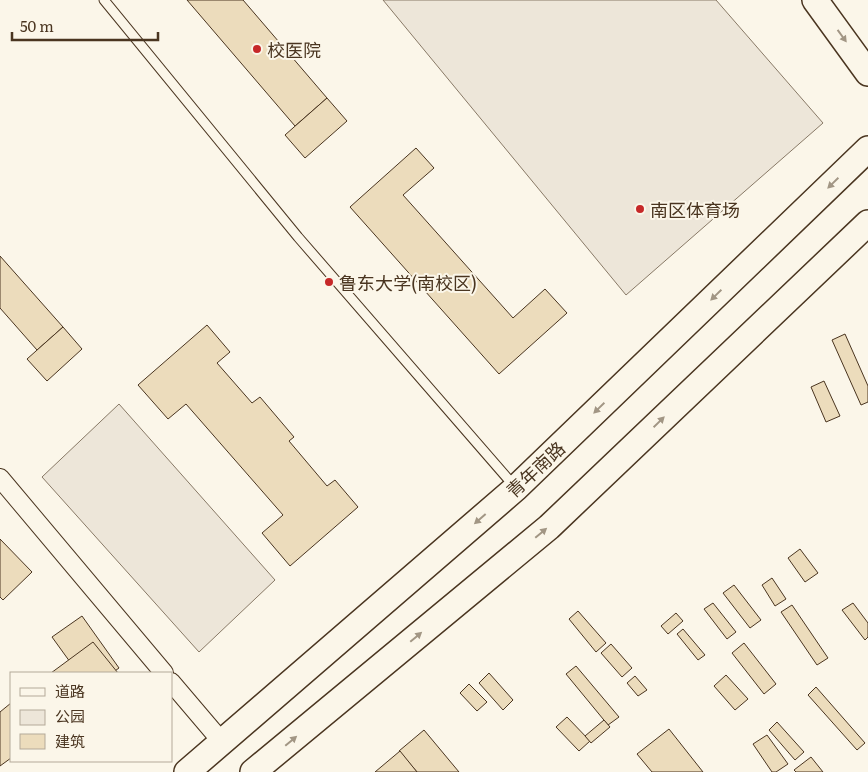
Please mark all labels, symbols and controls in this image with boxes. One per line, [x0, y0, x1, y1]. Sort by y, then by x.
scale bar [12, 10, 159, 42]
text: 50 m [20, 14, 54, 37]
one-way arrow [837, 30, 847, 43]
place label: 校医院 [267, 36, 321, 63]
marker: 校医院 [251, 43, 263, 55]
one-way arrow [827, 176, 839, 188]
place label: 南区体育场 [650, 196, 740, 223]
marker: 南区体育场 [634, 203, 646, 215]
place label: 鲁东大学(南校区) [339, 269, 477, 296]
marker: 鲁东大学(南校区) [323, 276, 335, 288]
one-way arrow [710, 289, 722, 301]
one-way arrow [593, 402, 605, 414]
one-way arrow [653, 416, 665, 428]
street label: 青年南路 [499, 435, 571, 503]
one-way arrow [475, 513, 487, 525]
one-way arrow [534, 528, 547, 539]
one-way arrow [410, 632, 422, 643]
legend [10, 672, 172, 762]
text: 道路 [55, 679, 85, 702]
text: 公园 [55, 704, 85, 727]
text: 建筑 [55, 729, 85, 752]
one-way arrow [284, 735, 297, 746]

